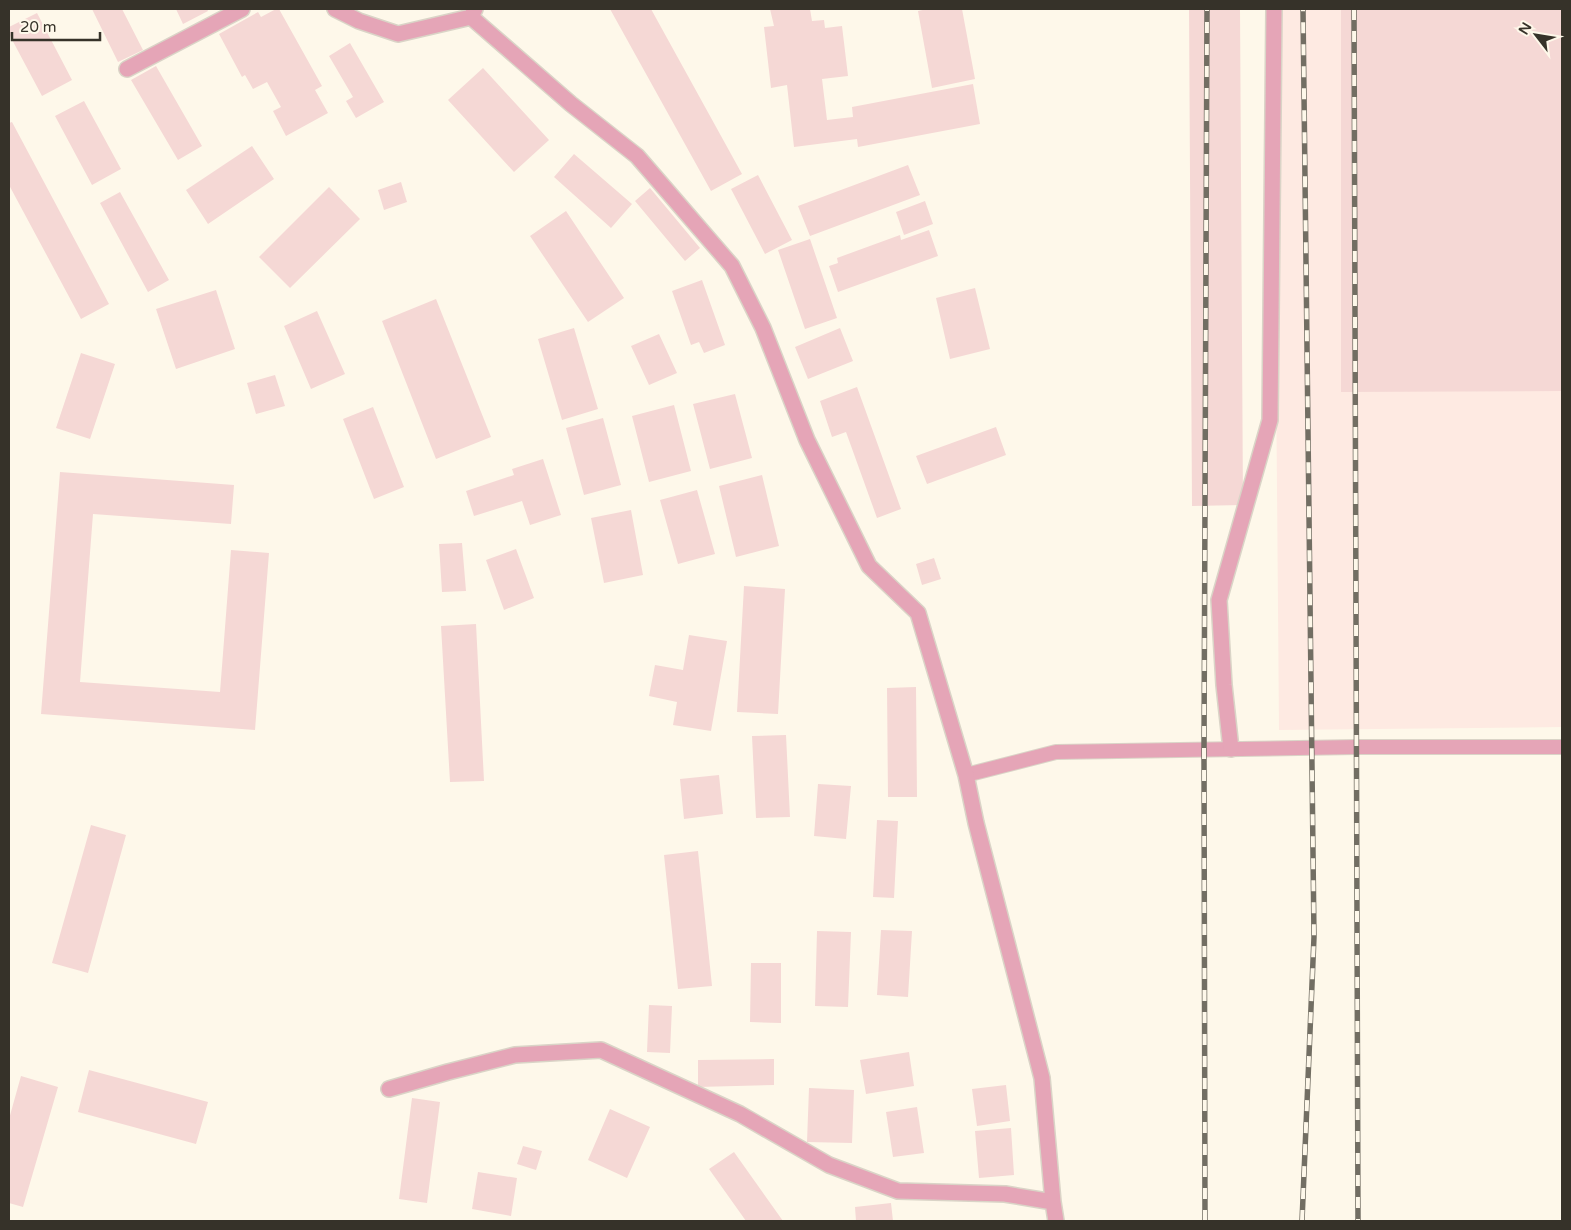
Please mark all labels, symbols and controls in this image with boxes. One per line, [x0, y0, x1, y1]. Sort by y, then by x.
scale bar [12, 10, 100, 42]
north arrow [1511, 10, 1561, 60]
text: 20 m [20, 18, 57, 36]
text: N [1515, 19, 1535, 38]

